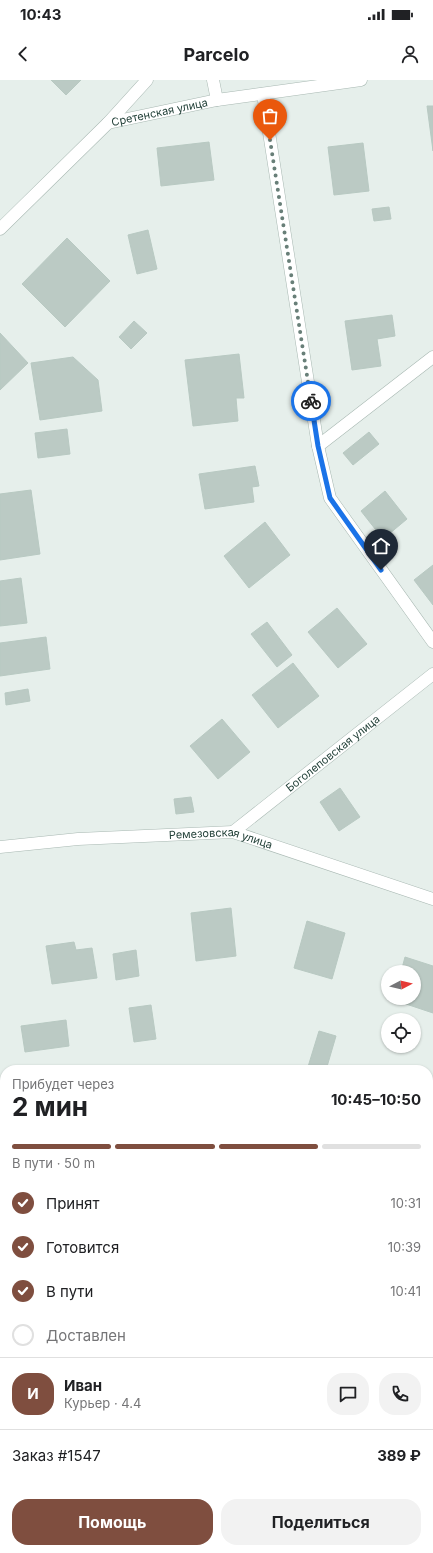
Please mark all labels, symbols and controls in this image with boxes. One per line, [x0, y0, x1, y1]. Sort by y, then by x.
text: 10:43 [20, 5, 61, 24]
icon: back [12, 43, 34, 65]
icon: person [399, 43, 421, 65]
text: Parcelo [183, 44, 250, 65]
street label: Сретенская улица [110, 95, 209, 129]
pin [253, 99, 287, 140]
icon: bag [259, 105, 281, 127]
courier [291, 381, 331, 421]
icon: bike [300, 390, 322, 412]
pin [364, 529, 398, 570]
icon: home [370, 535, 392, 557]
street label: Боголеповская улица [283, 712, 382, 795]
street label: Ремезовская улица [168, 825, 274, 852]
north arrow [381, 965, 421, 1005]
map controls [381, 965, 421, 1053]
button: locate [381, 1013, 421, 1053]
text: Прибудет через [12, 1076, 114, 1092]
text: 10:45–10:50 [331, 1090, 421, 1109]
text: 2 мин [12, 1091, 88, 1122]
text: В пути · 50 m [12, 1155, 95, 1171]
icon: check [12, 1192, 34, 1214]
text: Принят [46, 1194, 99, 1213]
text: 10:31 [390, 1195, 421, 1211]
icon: check [12, 1236, 34, 1258]
text: Готовится [46, 1238, 119, 1257]
text: 10:39 [388, 1239, 421, 1255]
icon: check [12, 1280, 34, 1302]
text: В пути [46, 1282, 93, 1301]
text: 10:41 [390, 1283, 421, 1299]
text: Доставлен [46, 1326, 126, 1345]
button: chat [327, 1373, 369, 1415]
button: phone [379, 1373, 421, 1415]
text: Иван [64, 1376, 102, 1395]
text: И [27, 1384, 39, 1403]
text: Курьер · 4.4 [64, 1395, 141, 1411]
text: Заказ #1547 [12, 1446, 101, 1465]
text: 389 ₽ [377, 1446, 421, 1465]
button: Помощь [12, 1499, 213, 1545]
button: Поделиться [221, 1499, 421, 1545]

